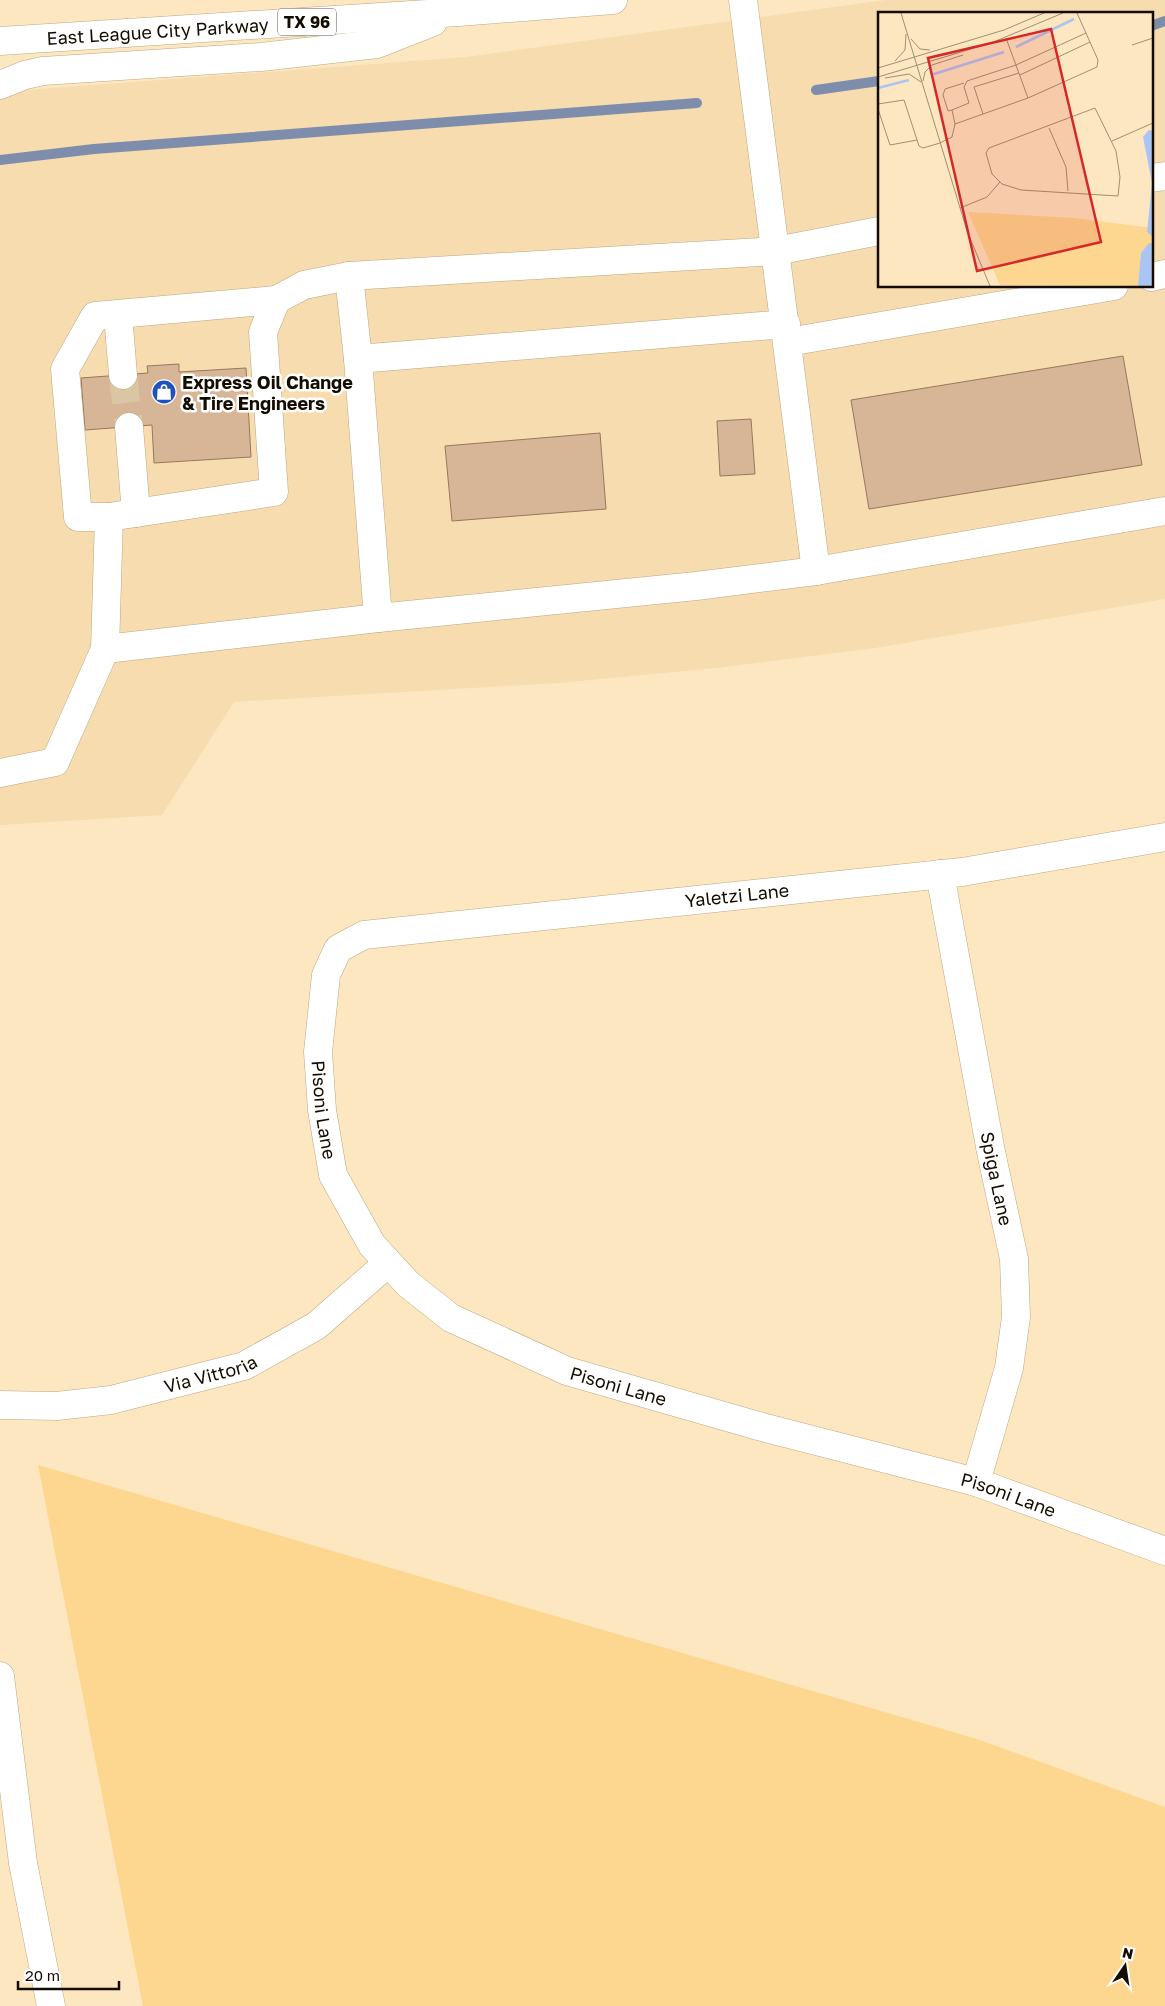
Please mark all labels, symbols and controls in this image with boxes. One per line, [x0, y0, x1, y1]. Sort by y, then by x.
road number: TX 96 [278, 8, 336, 36]
inset map [878, 12, 1152, 288]
street label: East League City Parkway [46, 13, 269, 49]
place label: Express Oil Change & Tire Engineers [182, 371, 353, 414]
shop icon: Express Oil Change & Tire Engineers [151, 379, 177, 405]
street label: Yaletzi Lane [684, 879, 790, 911]
street label: Pisoni Lane [308, 1060, 341, 1161]
street label: Spiga Lane [977, 1130, 1018, 1228]
street label: Via Vittoria [161, 1350, 261, 1397]
street label: Pisoni Lane [568, 1361, 669, 1410]
street label: Pisoni Lane [959, 1468, 1059, 1521]
north arrow [1100, 1941, 1150, 1991]
text: N [1121, 1943, 1135, 1962]
scale bar [18, 1958, 119, 1990]
text: 20 m [25, 1966, 60, 1984]

